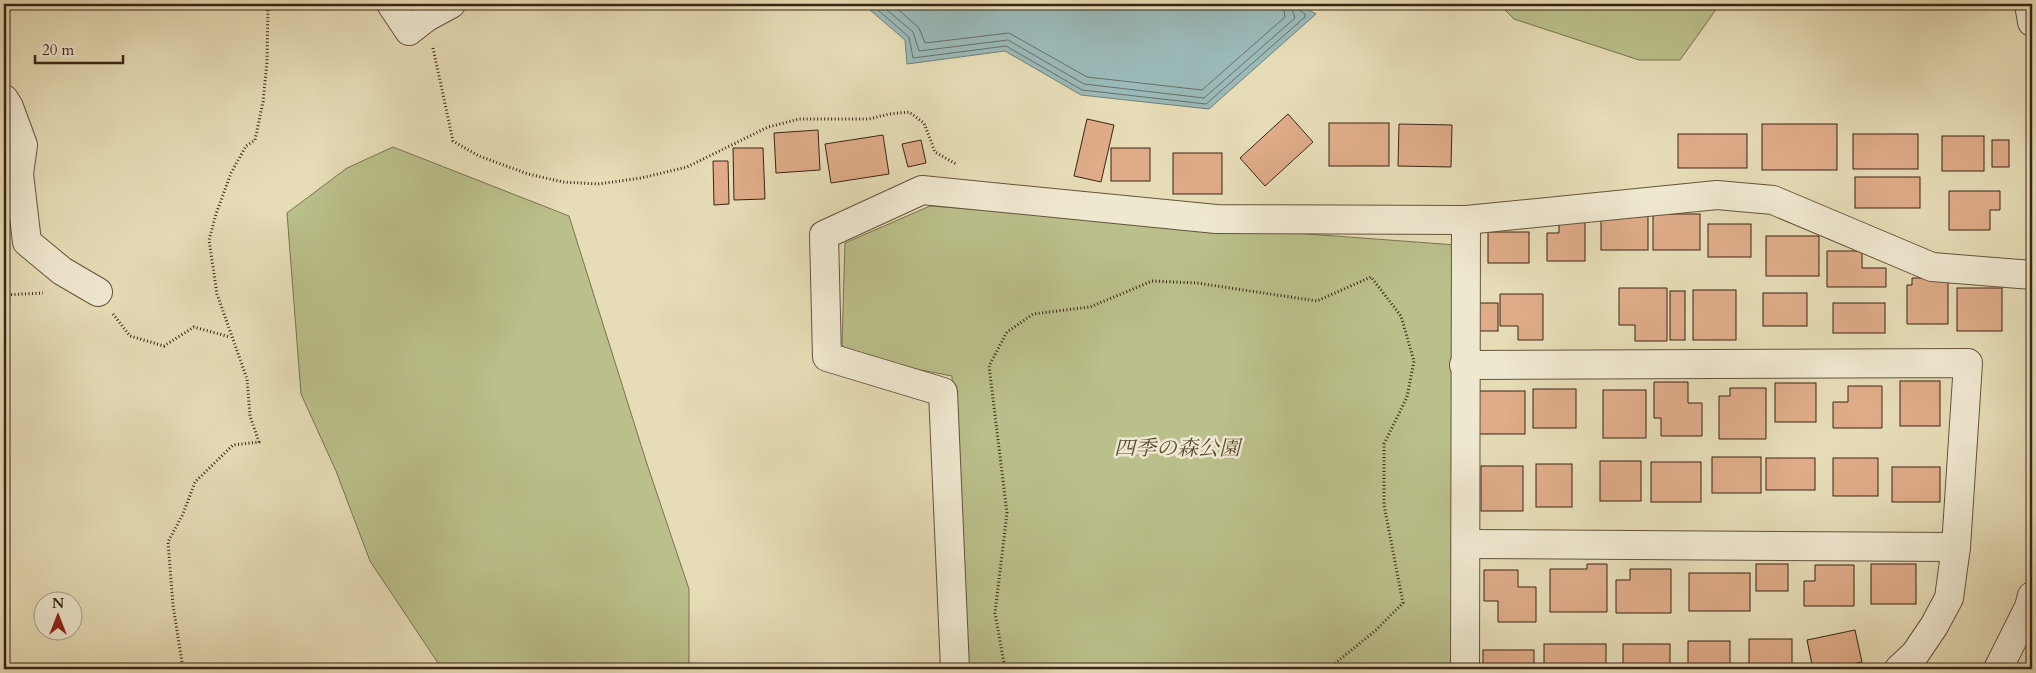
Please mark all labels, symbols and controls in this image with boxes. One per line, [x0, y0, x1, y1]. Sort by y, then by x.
scale bar [35, 32, 122, 64]
text: 20 m [42, 40, 74, 60]
park label: 四季の森公園 [1114, 434, 1243, 463]
north arrow [32, 590, 82, 640]
text: N [52, 594, 64, 613]

